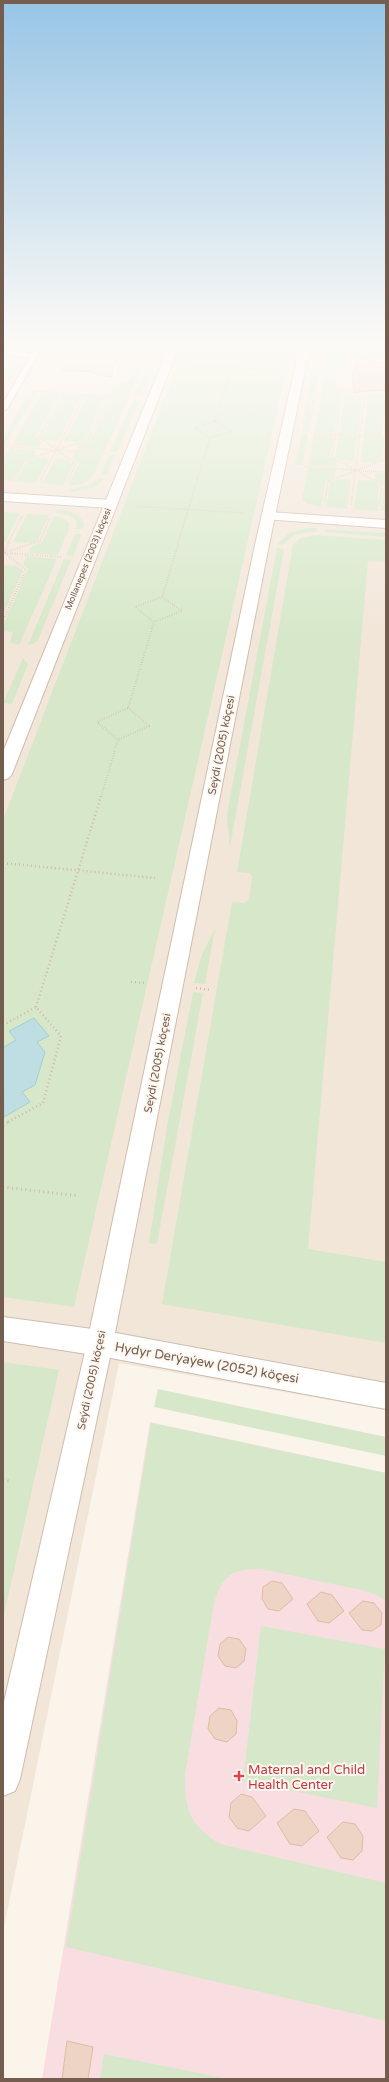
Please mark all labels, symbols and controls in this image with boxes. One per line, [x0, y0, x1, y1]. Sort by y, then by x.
street label: Mollanepes (2003) köçesi [63, 507, 114, 612]
street label: Seýdi (2005) köçesi [205, 694, 238, 796]
street label: Seýdi (2005) köçesi [141, 1012, 174, 1114]
street label: Seýdi (2005) köçesi [75, 1329, 108, 1431]
street label: Hydyr Derýaýew (2052) köçesi [114, 1339, 300, 1387]
place label: Maternal and Child Health Center [248, 1762, 365, 1793]
marker: Maternal and Child Health Center [233, 1770, 245, 1782]

